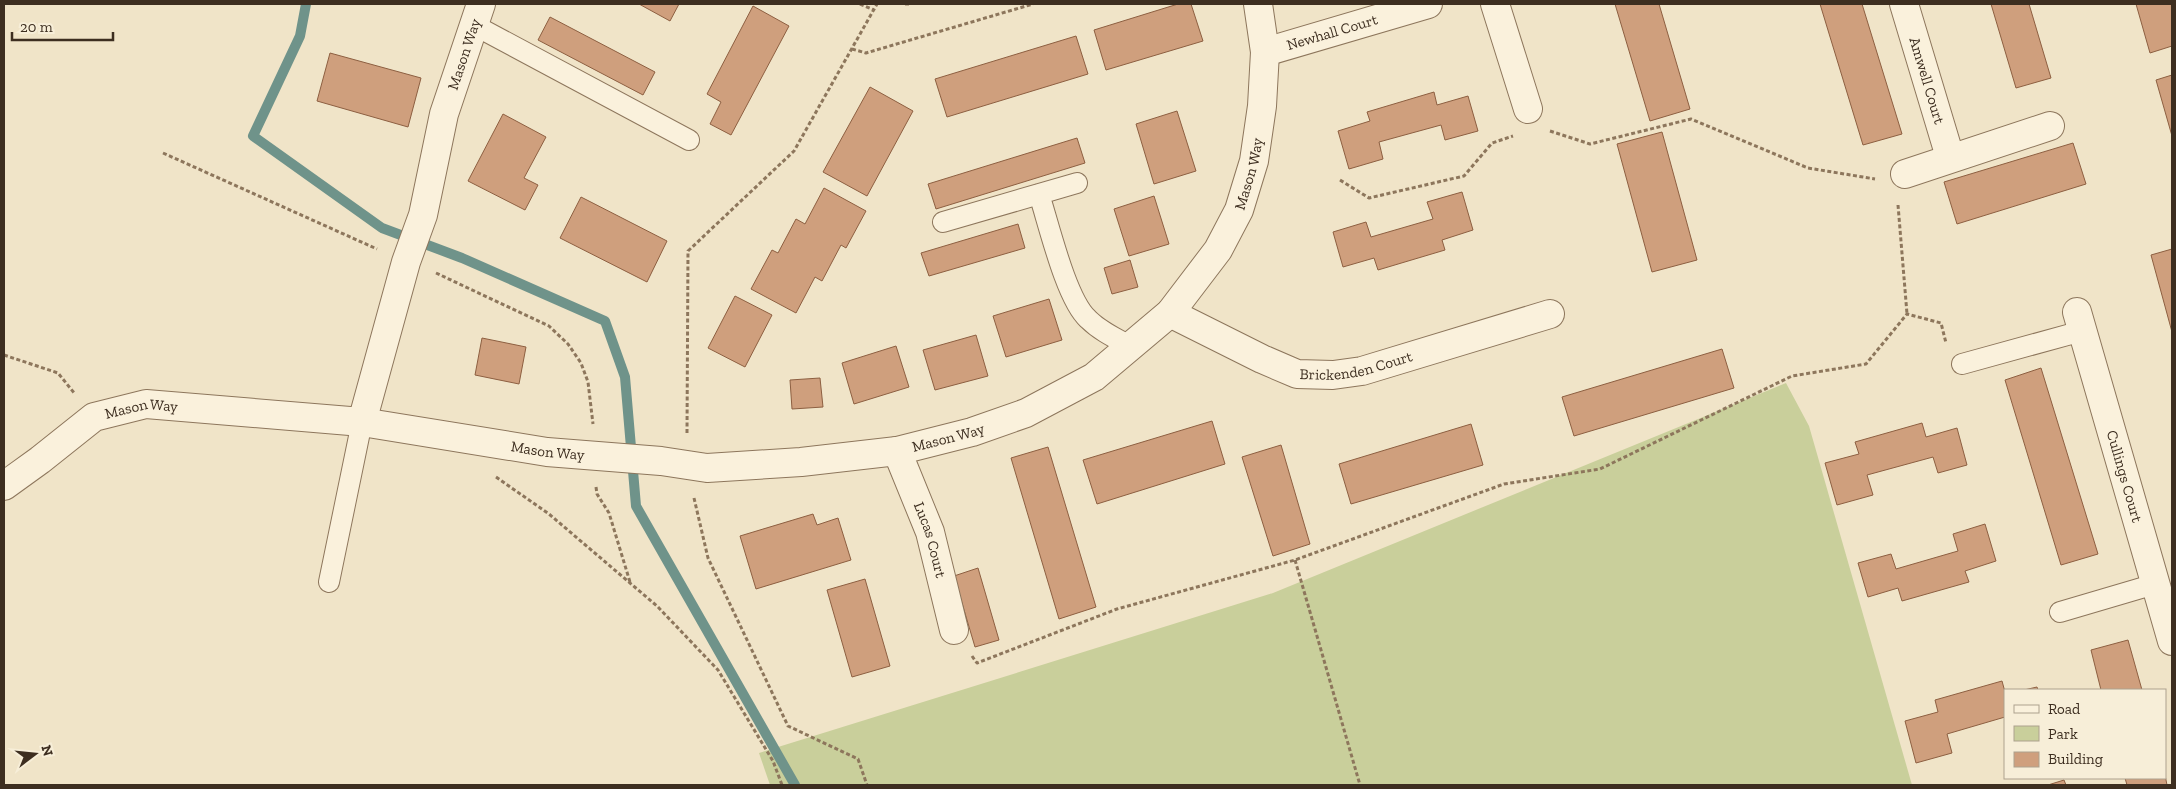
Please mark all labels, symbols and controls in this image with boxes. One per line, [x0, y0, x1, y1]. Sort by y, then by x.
scale bar [12, 10, 114, 42]
street label: Newhall Court [1285, 10, 1380, 54]
street label: Mason Way [444, 16, 485, 92]
text: 20 m [20, 18, 53, 36]
street label: Amwell Court [1905, 35, 1949, 127]
street label: Mason Way [1231, 136, 1266, 212]
street label: Brickenden Court [1299, 347, 1415, 384]
street label: Mason Way [103, 395, 179, 423]
street label: Mason Way [910, 419, 987, 456]
street label: Cullings Court [2103, 428, 2146, 525]
street label: Mason Way [510, 437, 586, 464]
street label: Lucas Court [910, 499, 950, 580]
legend [2004, 689, 2166, 779]
text: Road [2048, 700, 2081, 718]
text: Park [2048, 725, 2078, 743]
north arrow [10, 729, 60, 779]
text: N [37, 743, 57, 758]
text: Building [2048, 750, 2103, 768]

